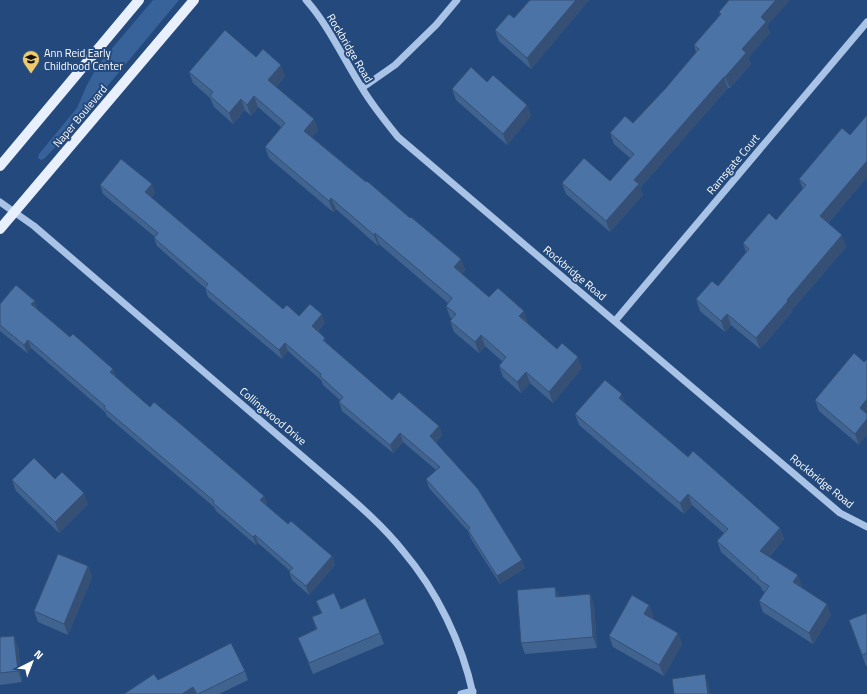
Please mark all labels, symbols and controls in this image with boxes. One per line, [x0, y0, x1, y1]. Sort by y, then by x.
street label: Rockbridge Road [323, 11, 377, 86]
place label: Ann Reid Early Childhood Center [44, 45, 123, 74]
school or university icon: Ann Reid Early Childhood Center [21, 49, 41, 74]
street label: Naper Boulevard [49, 81, 111, 151]
street label: Ramsgate Court [703, 130, 763, 198]
street label: Rockbridge Road [540, 242, 610, 304]
street label: Collingwood Drive [236, 383, 310, 449]
street label: Rockbridge Road [787, 450, 857, 512]
north arrow [12, 642, 52, 682]
text: N [31, 646, 47, 663]

